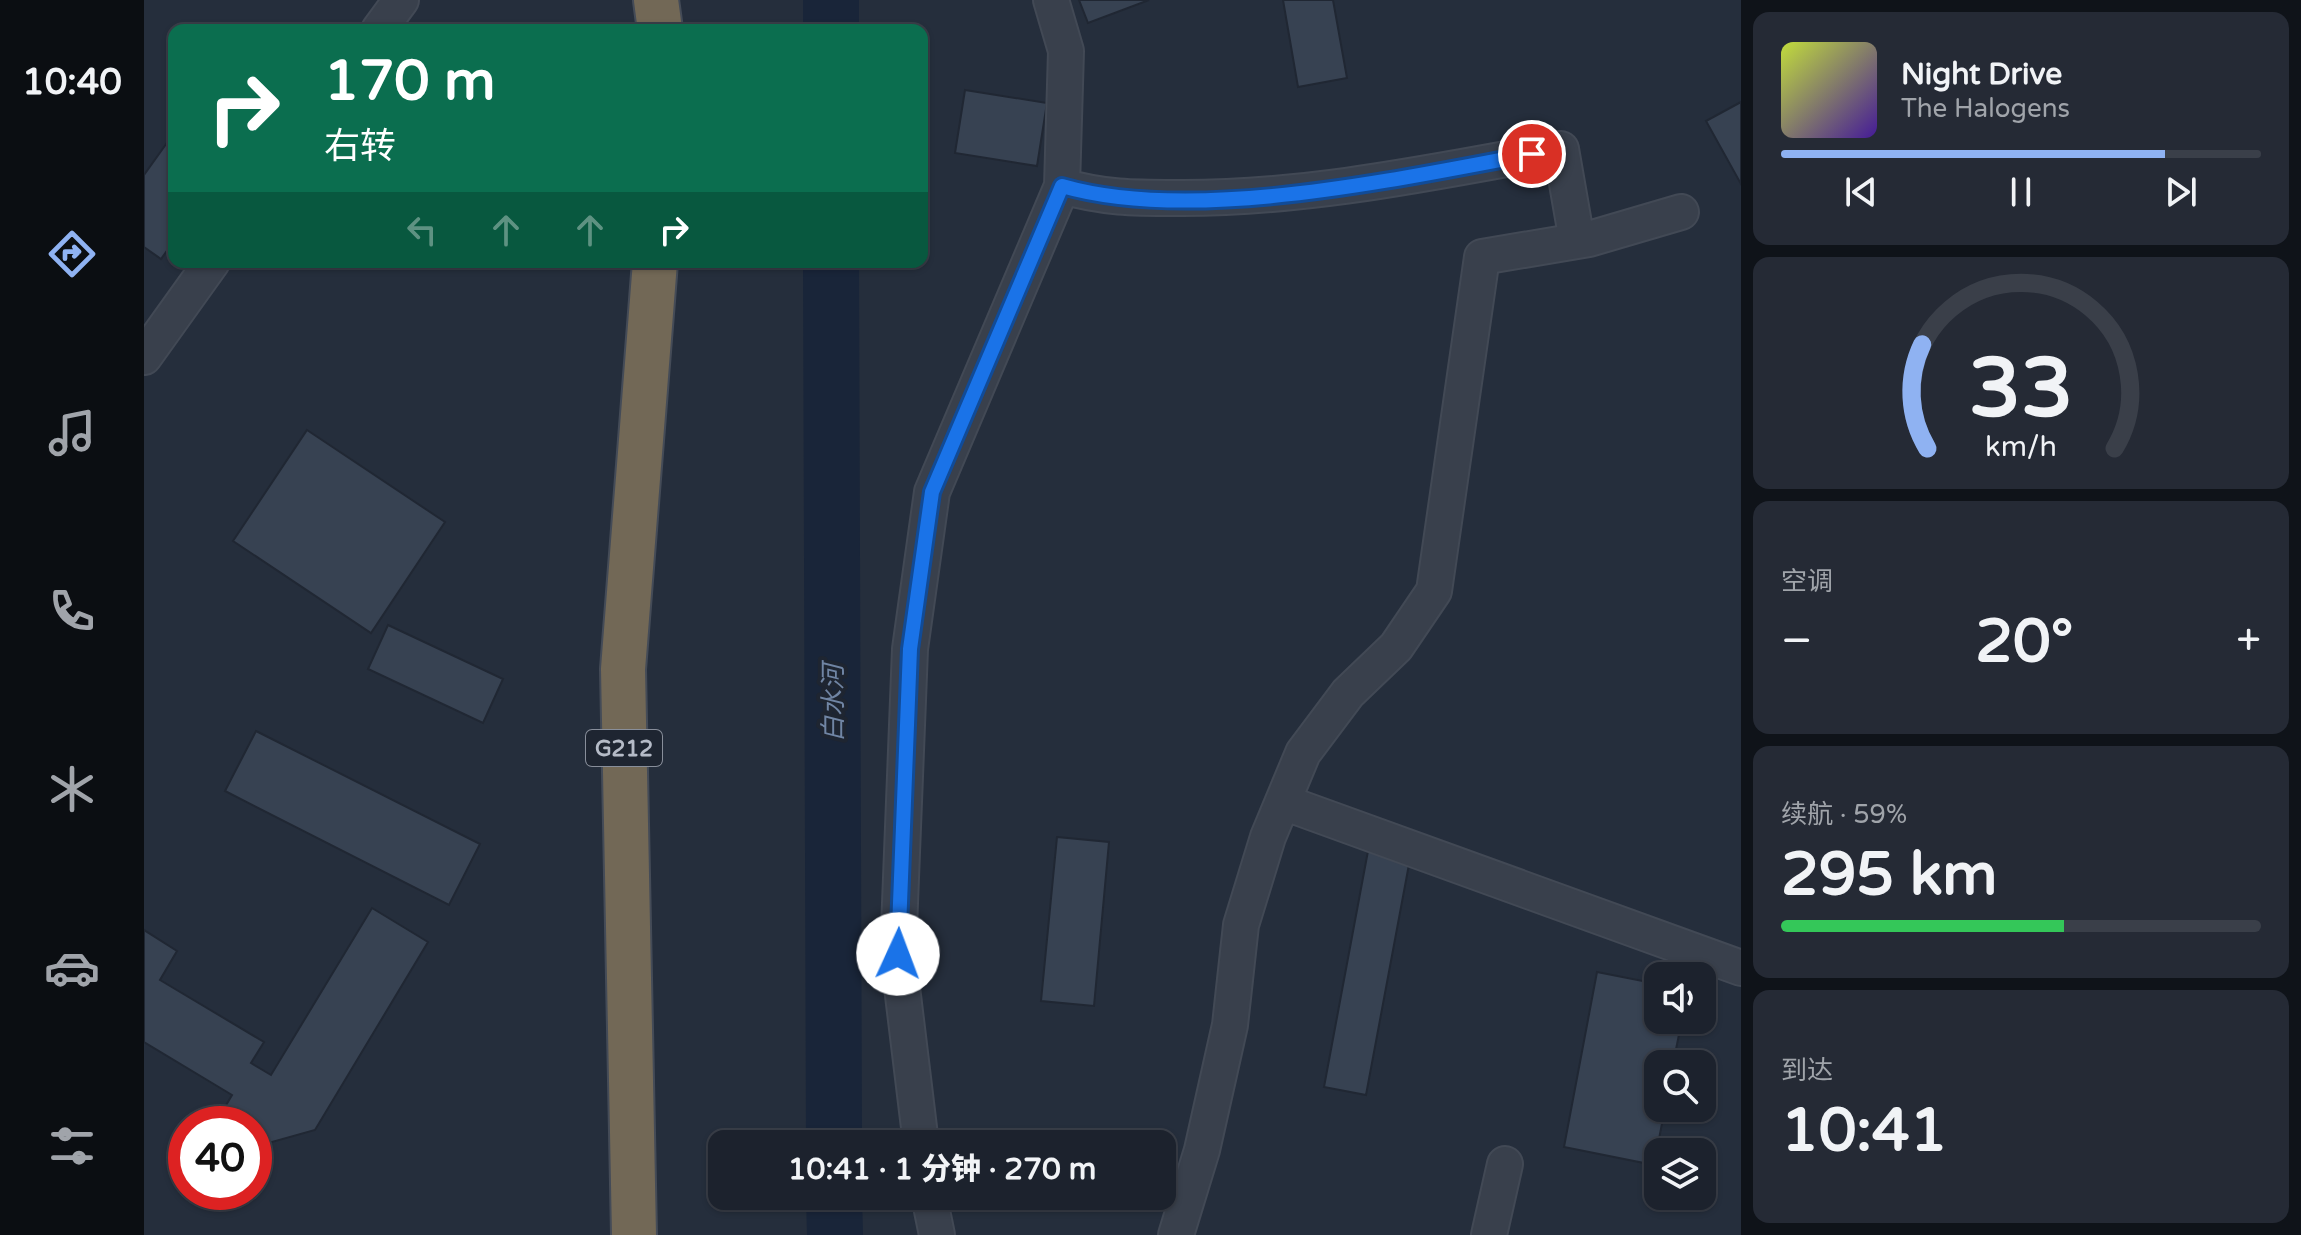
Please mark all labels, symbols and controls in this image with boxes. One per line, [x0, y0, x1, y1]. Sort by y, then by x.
text: 170 m [324, 48, 495, 115]
icon: right [192, 56, 296, 160]
text: Night Drive [1901, 56, 2062, 93]
text: 10:40 [22, 61, 122, 104]
text: The Halogens [1901, 93, 2070, 124]
pin [1498, 120, 1566, 188]
text: 右转 [324, 125, 396, 168]
icon: arrive [1510, 132, 1554, 176]
icon: previous [1839, 170, 1883, 214]
icon: pause [1999, 170, 2043, 214]
icon: next [2159, 170, 2203, 214]
icon: left [400, 208, 444, 252]
icon: ahead [484, 208, 528, 252]
icon: ahead [568, 208, 612, 252]
icon: right [652, 208, 696, 252]
icon: directions [44, 226, 100, 282]
text: 33 [1969, 338, 2073, 438]
icon: music [44, 405, 100, 461]
text: km/h [1985, 430, 2057, 464]
text: 空调 [1781, 566, 1833, 597]
icon: phone [44, 583, 100, 639]
text: 20° [1975, 606, 2073, 678]
text: − [1781, 615, 1812, 668]
text: + [2236, 615, 2261, 668]
water label: 白水河 [818, 659, 849, 742]
road number: G212 [586, 730, 662, 766]
icon: climate [44, 761, 100, 817]
text: 续航 · 59% [1781, 799, 1907, 830]
text: 295 km [1781, 839, 1997, 911]
position arrow [856, 912, 940, 996]
icon: car [44, 940, 100, 996]
map controls [1644, 962, 1716, 1210]
button: sound [1644, 962, 1716, 1034]
button: search [1644, 1050, 1716, 1122]
text: 到达 [1781, 1055, 1833, 1086]
text: 10:41 [1781, 1095, 1947, 1167]
speed limit sign: 40 [168, 1106, 272, 1210]
icon: filters [44, 1118, 100, 1174]
button: layers [1644, 1138, 1716, 1210]
text: 10:41 · 1 分钟 · 270 m [788, 1151, 1096, 1188]

